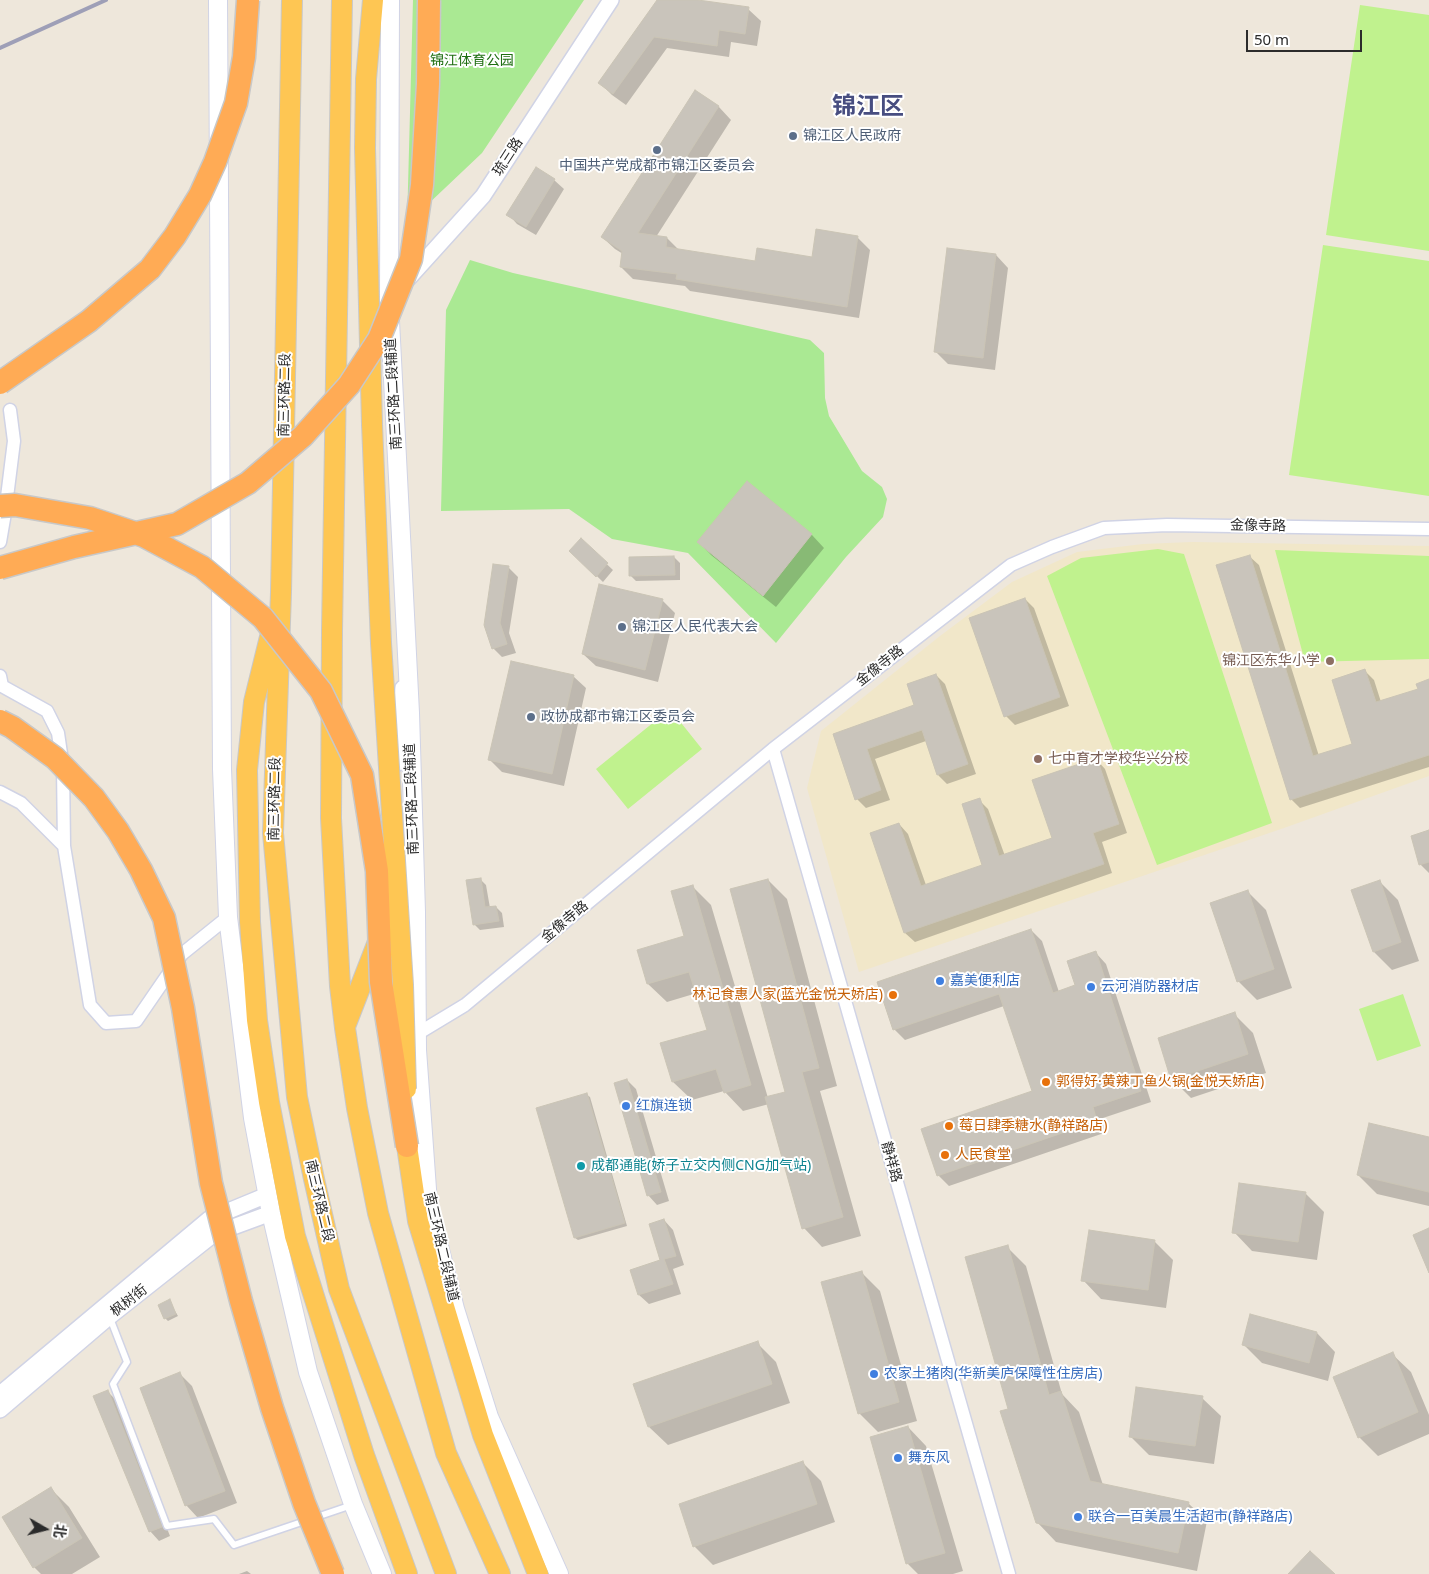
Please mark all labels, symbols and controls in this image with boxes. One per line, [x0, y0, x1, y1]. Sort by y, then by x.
scale bar [1249, 20, 1365, 52]
text: 50 m [1254, 29, 1289, 49]
park label: 锦江体育公园 [430, 53, 514, 69]
district label: 锦江区 [832, 93, 904, 121]
place label: 锦江区人民政府 [803, 128, 901, 144]
marker: 锦江区人民政府 [787, 130, 799, 142]
street label: 琉三路 [490, 135, 526, 179]
marker: 中国共产党成都市锦江区委员会 [651, 144, 663, 156]
place label: 中国共产党成都市锦江区委员会 [559, 158, 755, 174]
street label: 南三环路二段辅道 [383, 338, 405, 450]
street label: 南三环路二段 [276, 353, 294, 437]
street label: 金像寺路 [1230, 517, 1286, 535]
place label: 锦江区人民代表大会 [632, 619, 758, 635]
marker: 锦江区人民代表大会 [616, 621, 628, 633]
street label: 金像寺路 [853, 642, 907, 690]
place label: 锦江区东华小学 [1222, 653, 1320, 669]
marker: 锦江区东华小学 [1324, 655, 1336, 667]
place label: 政协成都市锦江区委员会 [541, 709, 695, 725]
marker: 政协成都市锦江区委员会 [525, 711, 537, 723]
street label: 南三环路二段辅道 [402, 743, 422, 855]
place label: 七中育才学校华兴分校 [1048, 751, 1188, 767]
marker: 七中育才学校华兴分校 [1032, 753, 1044, 765]
street label: 南三环路二段 [266, 757, 284, 841]
street label: 金像寺路 [538, 898, 592, 946]
place label: 嘉美便利店 [950, 973, 1020, 989]
marker: 嘉美便利店 [934, 975, 946, 987]
place label: 云河消防器材店 [1101, 979, 1199, 995]
marker: 云河消防器材店 [1085, 981, 1097, 993]
place label: 林记食惠人家(蓝光金悦天娇店) [693, 987, 883, 1003]
marker: 林记食惠人家(蓝光金悦天娇店) [887, 989, 899, 1001]
place label: 郭得好·黄辣丁鱼火锅(金悦天娇店) [1056, 1074, 1264, 1090]
marker: 郭得好·黄辣丁鱼火锅(金悦天娇店) [1040, 1076, 1052, 1088]
place label: 红旗连锁 [636, 1098, 692, 1114]
marker: 红旗连锁 [620, 1100, 632, 1112]
place label: 莓日肆季糖水(静祥路店) [959, 1118, 1107, 1134]
marker: 莓日肆季糖水(静祥路店) [943, 1120, 955, 1132]
street label: 静祥路 [877, 1139, 905, 1185]
place label: 人民食堂 [955, 1147, 1011, 1163]
marker: 人民食堂 [939, 1149, 951, 1161]
street label: 南三环路二段 [301, 1158, 337, 1244]
place label: 成都通能(娇子立交内侧CNG加气站) [591, 1158, 811, 1174]
marker: 成都通能(娇子立交内侧CNG加气站) [575, 1160, 587, 1172]
street label: 南三环路二段辅道 [420, 1191, 462, 1303]
street label: 枫树街 [107, 1281, 151, 1321]
place label: 农家土猪肉(华新美庐保障性住房店) [884, 1366, 1102, 1382]
marker: 农家土猪肉(华新美庐保障性住房店) [868, 1368, 880, 1380]
place label: 舞东风 [908, 1450, 950, 1466]
marker: 舞东风 [892, 1452, 904, 1464]
north arrow [20, 1504, 70, 1554]
place label: 联合一百美晨生活超市(静祥路店) [1088, 1509, 1292, 1525]
marker: 联合一百美晨生活超市(静祥路店) [1072, 1511, 1084, 1523]
text: 北 [50, 1523, 71, 1539]

